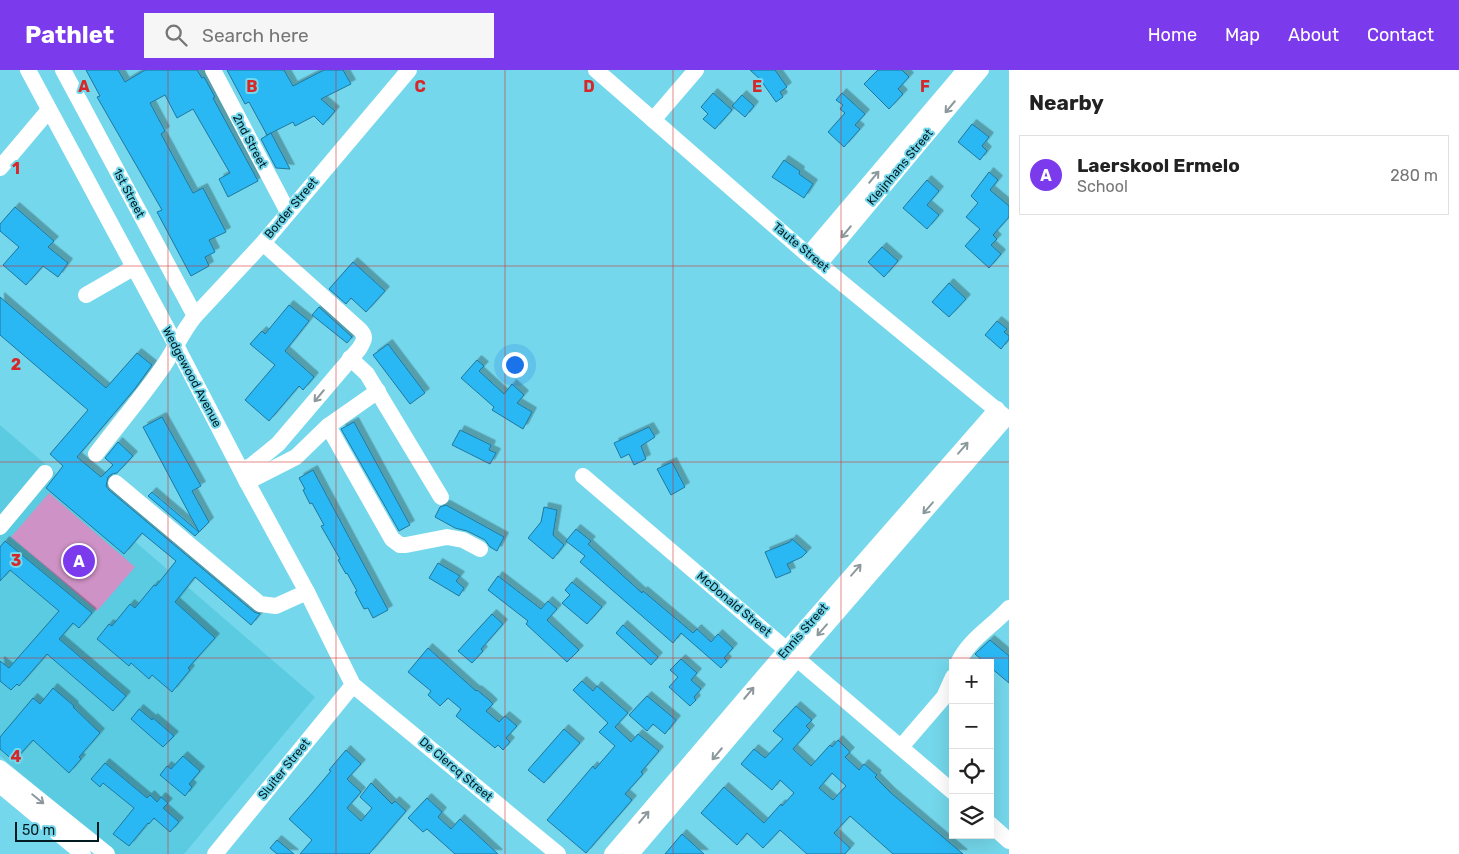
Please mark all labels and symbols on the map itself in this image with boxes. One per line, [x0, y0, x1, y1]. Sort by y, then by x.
text: A [78, 77, 90, 96]
text: B [246, 77, 258, 96]
text: C [414, 77, 426, 96]
text: D [583, 77, 595, 96]
text: E [752, 77, 762, 96]
text: F [920, 77, 930, 96]
one-way arrow [944, 101, 955, 114]
street label: 2nd Street [230, 112, 270, 171]
street label: Kleijnhans Street [864, 126, 936, 208]
text: 1 [12, 159, 20, 178]
street label: 1st Street [110, 166, 148, 220]
one-way arrow [868, 171, 879, 184]
street label: Border Street [261, 174, 321, 241]
street label: Taute Street [770, 220, 832, 275]
one-way arrow [840, 226, 851, 239]
street label: Wedgewood Avenue [160, 324, 225, 430]
your location [502, 352, 528, 378]
text: 2 [11, 355, 21, 374]
one-way arrow [313, 389, 325, 402]
one-way arrow [957, 442, 968, 455]
one-way arrow [923, 501, 934, 514]
pin: A [63, 542, 95, 580]
text: 3 [11, 551, 21, 570]
one-way arrow [850, 564, 861, 577]
street label: McDonald Street [694, 569, 774, 639]
street label: Ennis Street [775, 600, 831, 661]
one-way arrow [816, 624, 828, 637]
one-way arrow [744, 687, 755, 700]
street label: De Clercq Street [416, 734, 496, 804]
street label: Sluiter Street [255, 736, 313, 802]
text: 4 [11, 747, 22, 766]
one-way arrow [711, 747, 722, 760]
one-way arrow [31, 794, 45, 804]
one-way arrow [638, 811, 649, 824]
scale bar [15, 819, 99, 842]

